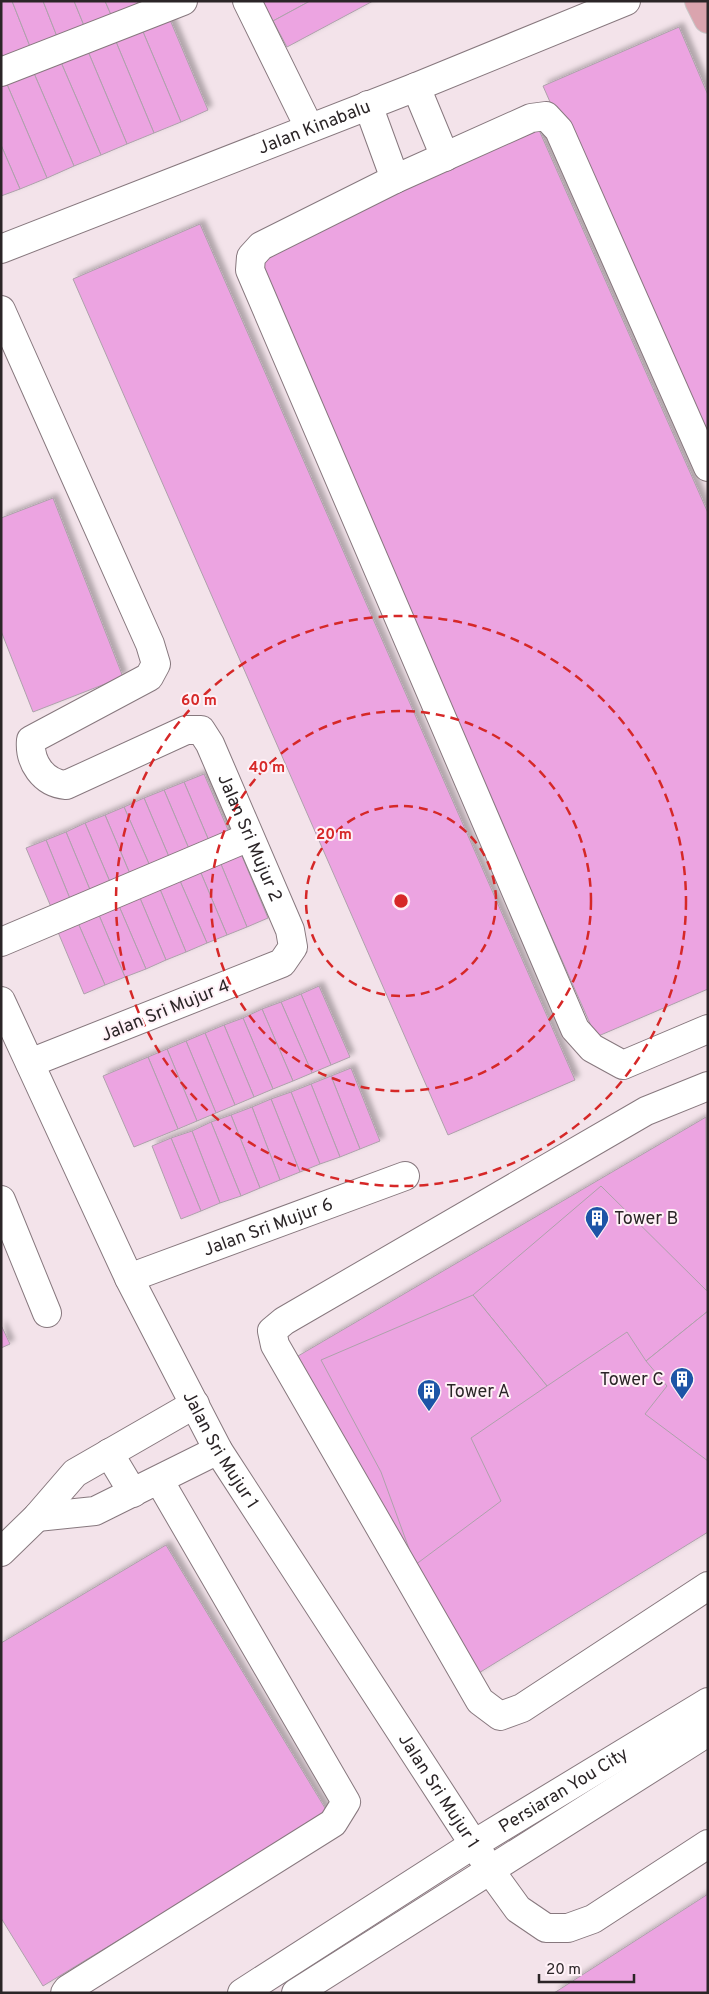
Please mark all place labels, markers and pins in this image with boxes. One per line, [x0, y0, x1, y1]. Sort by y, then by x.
centre of rings [392, 892, 410, 910]
building icon: Tower B [584, 1205, 610, 1239]
place label: Tower B [614, 1208, 678, 1231]
building icon: Tower C [669, 1366, 695, 1400]
place label: Tower C [600, 1369, 664, 1392]
building icon: Tower A [416, 1378, 442, 1412]
place label: Tower A [446, 1381, 510, 1404]

